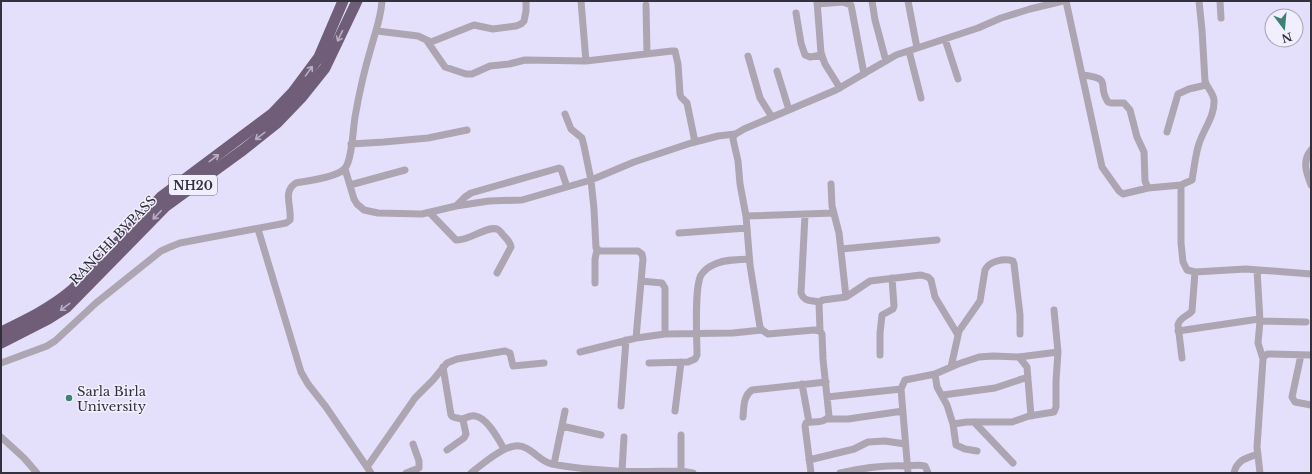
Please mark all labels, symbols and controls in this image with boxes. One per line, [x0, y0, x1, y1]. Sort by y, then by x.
north arrow [1264, 8, 1304, 48]
text: N [1279, 29, 1294, 46]
one-way arrow [336, 30, 343, 42]
one-way arrow [305, 65, 313, 76]
one-way arrow [255, 132, 266, 141]
one-way arrow [208, 154, 219, 162]
road number: NH20 [169, 175, 217, 195]
street label: RANCHI BYPASS [66, 192, 160, 288]
one-way arrow [152, 210, 162, 220]
one-way arrow [60, 303, 71, 312]
place label: Sarla Birla University [77, 383, 147, 415]
marker: Sarla Birla University [64, 393, 74, 403]

